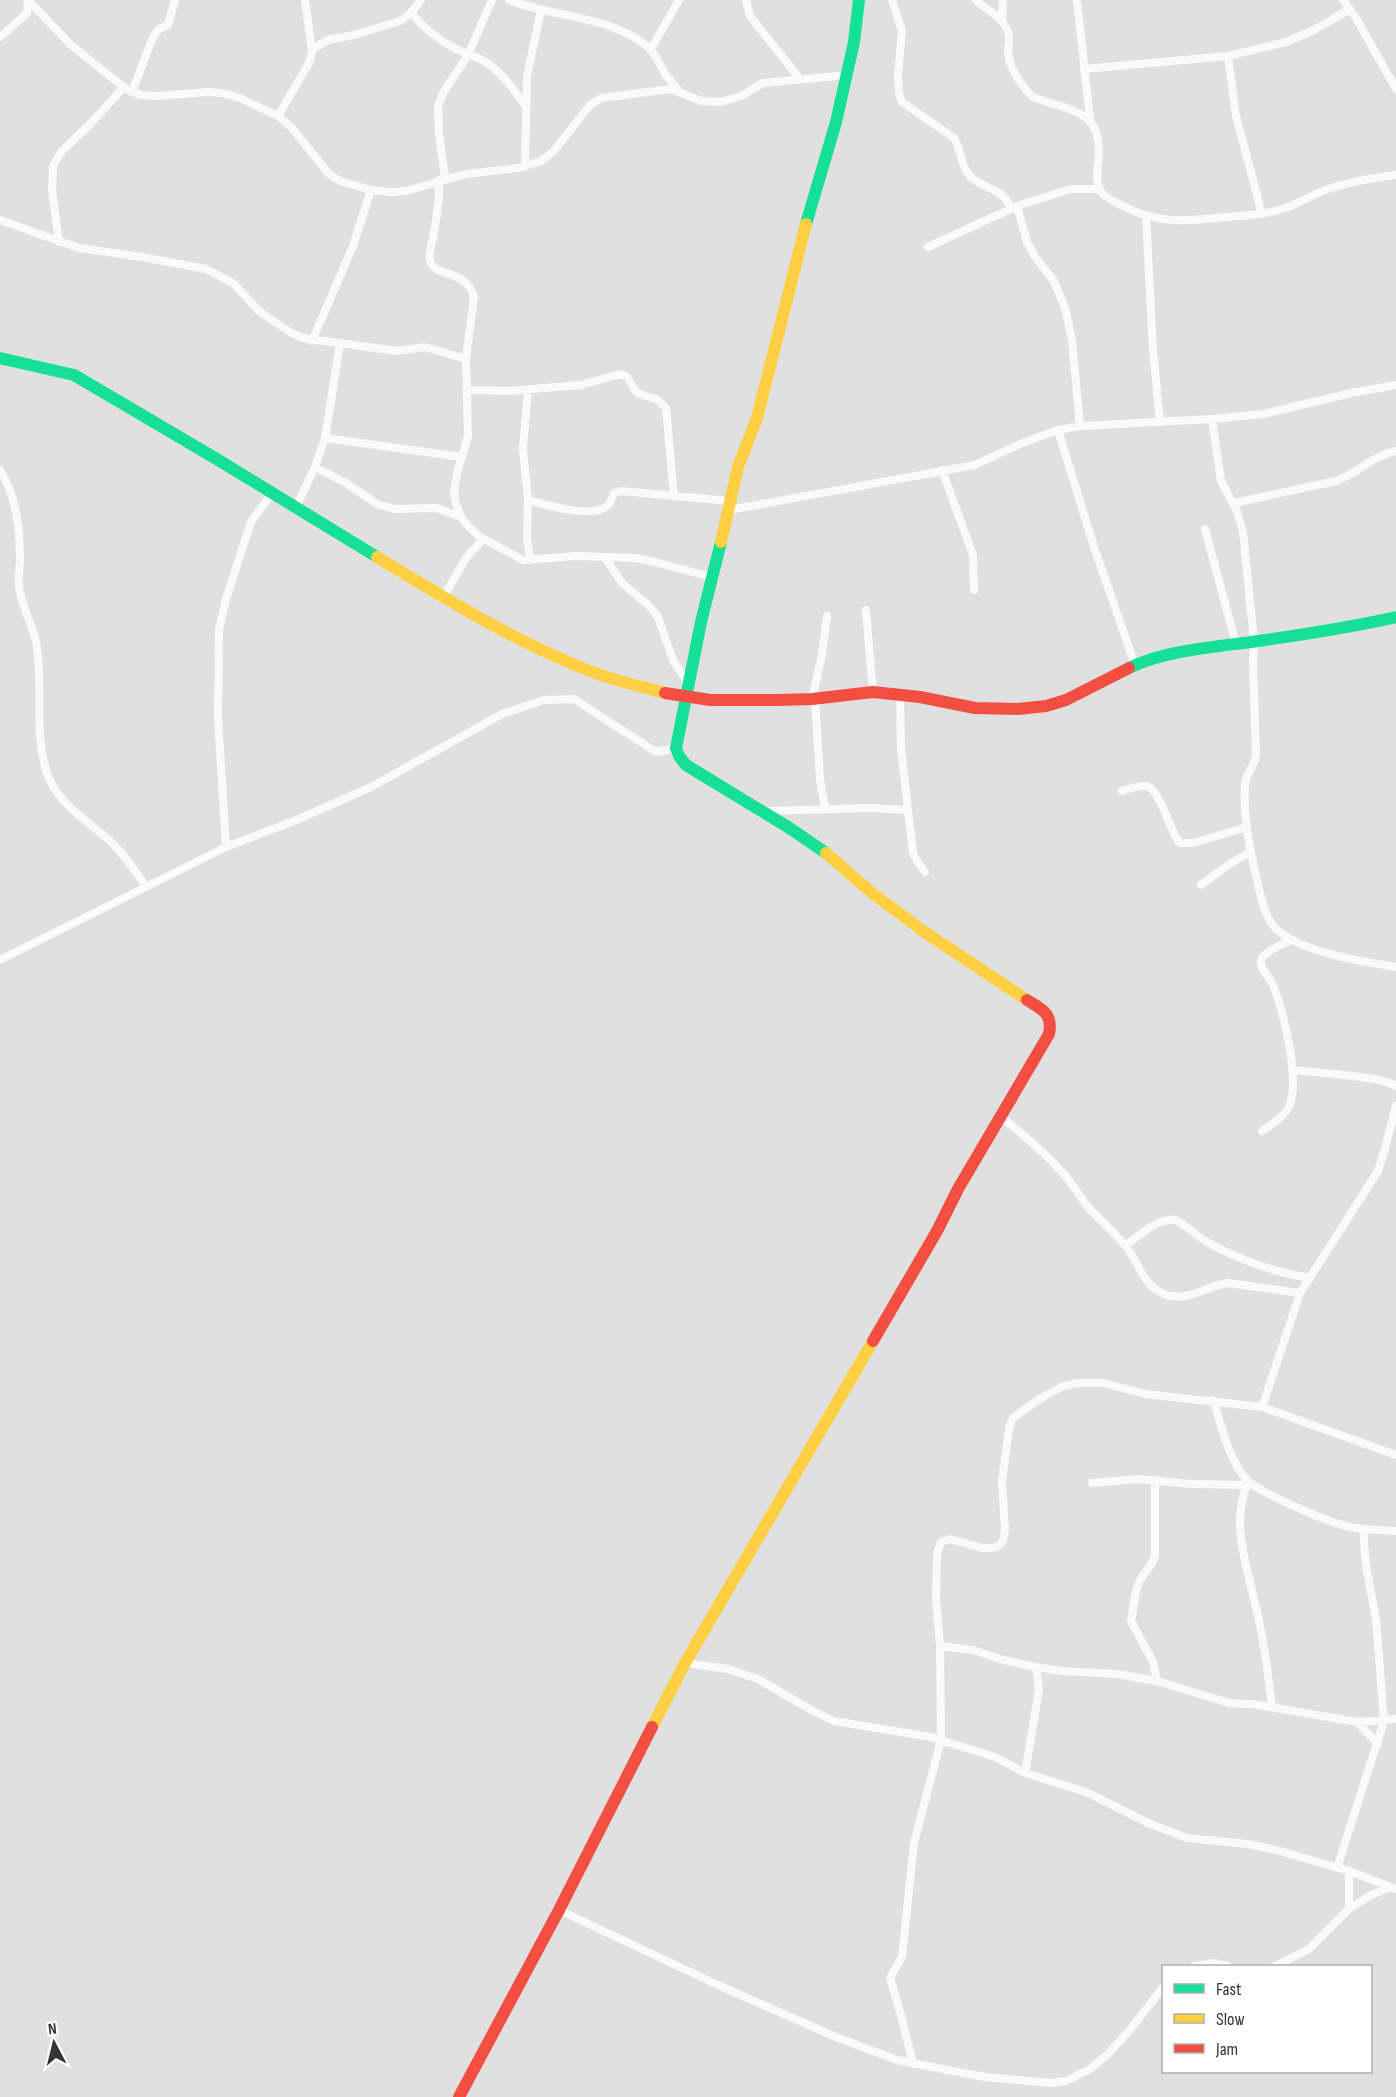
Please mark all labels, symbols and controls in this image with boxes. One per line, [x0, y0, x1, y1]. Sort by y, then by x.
legend [1162, 1965, 1372, 2073]
text: Fast [1216, 1979, 1242, 2000]
text: Slow [1216, 2009, 1245, 2030]
north arrow [24, 2013, 84, 2073]
text: N [47, 2020, 58, 2040]
text: Jam [1215, 2039, 1238, 2060]

